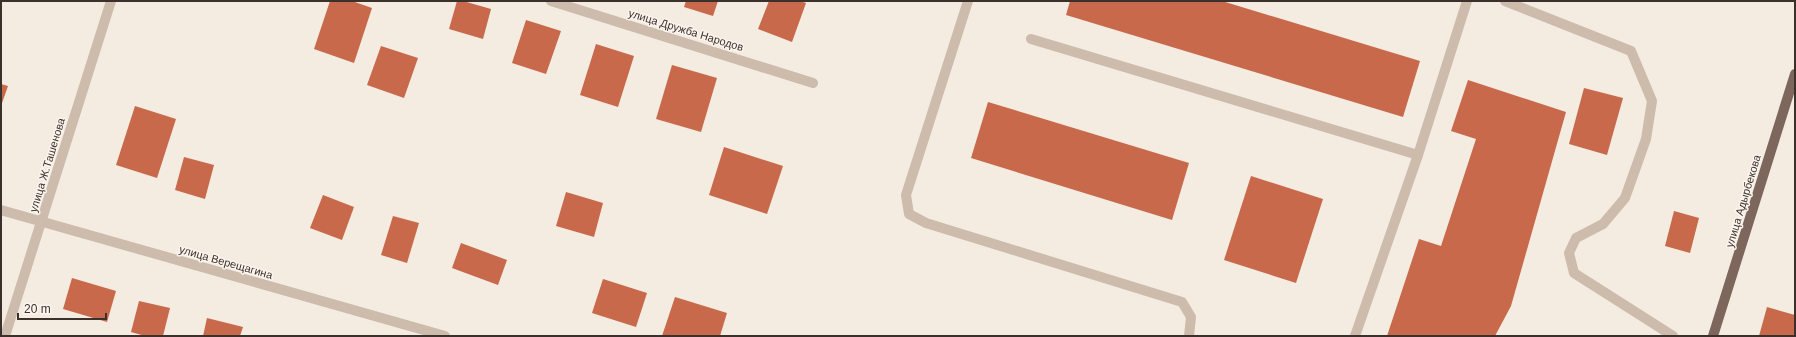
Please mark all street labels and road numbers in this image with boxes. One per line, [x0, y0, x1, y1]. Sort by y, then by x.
street label: улица Дружба Народов [627, 7, 745, 53]
street label: улица Ж.Ташенова [27, 116, 67, 214]
street label: улица Адырбекова [1723, 152, 1763, 249]
street label: улица Верещагина [178, 243, 275, 281]

